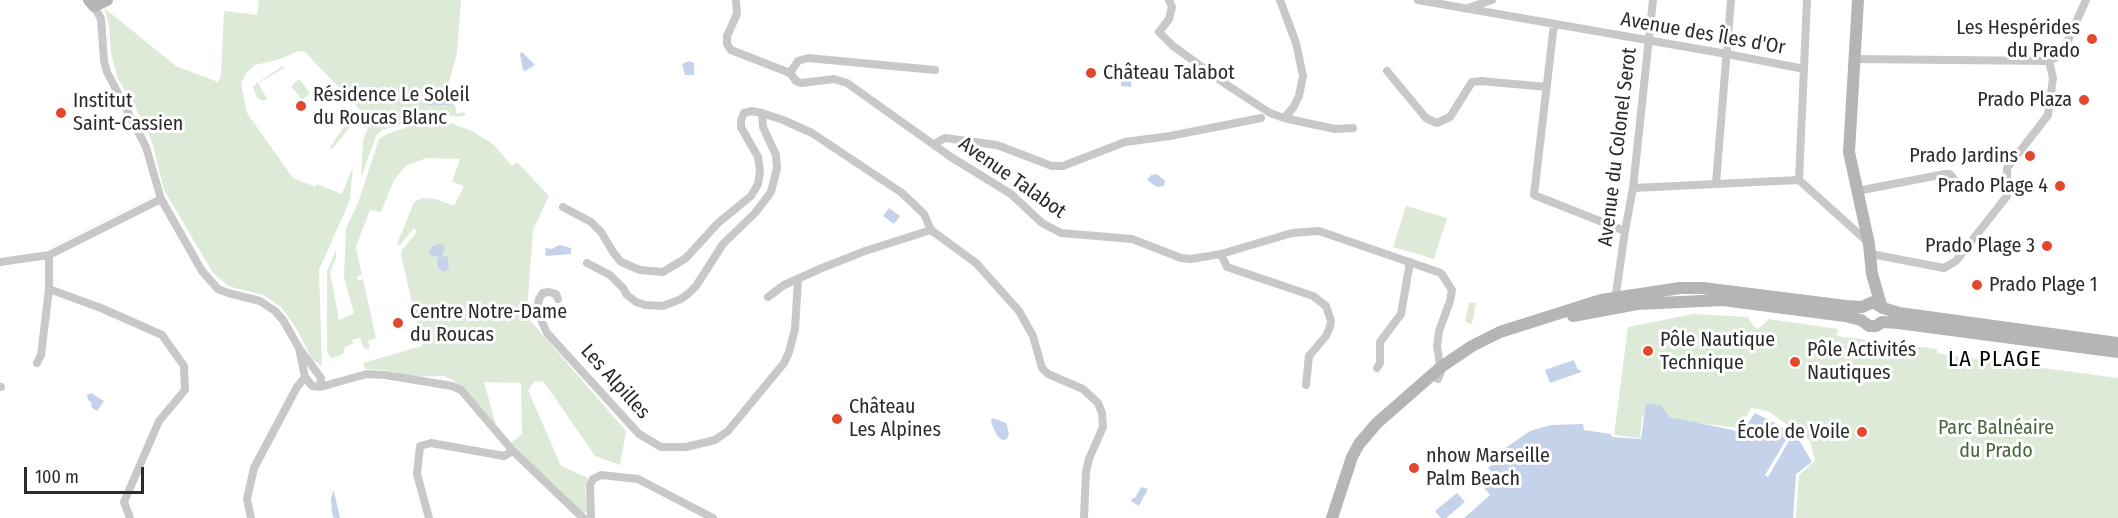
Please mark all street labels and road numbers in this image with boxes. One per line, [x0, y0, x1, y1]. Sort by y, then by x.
street label: Avenue des Îles d'Or [1619, 8, 1787, 60]
street label: Avenue du Colonel Serot [1594, 46, 1642, 248]
street label: Avenue Talabot [954, 132, 1070, 224]
street label: Les Alpilles [575, 340, 655, 424]

